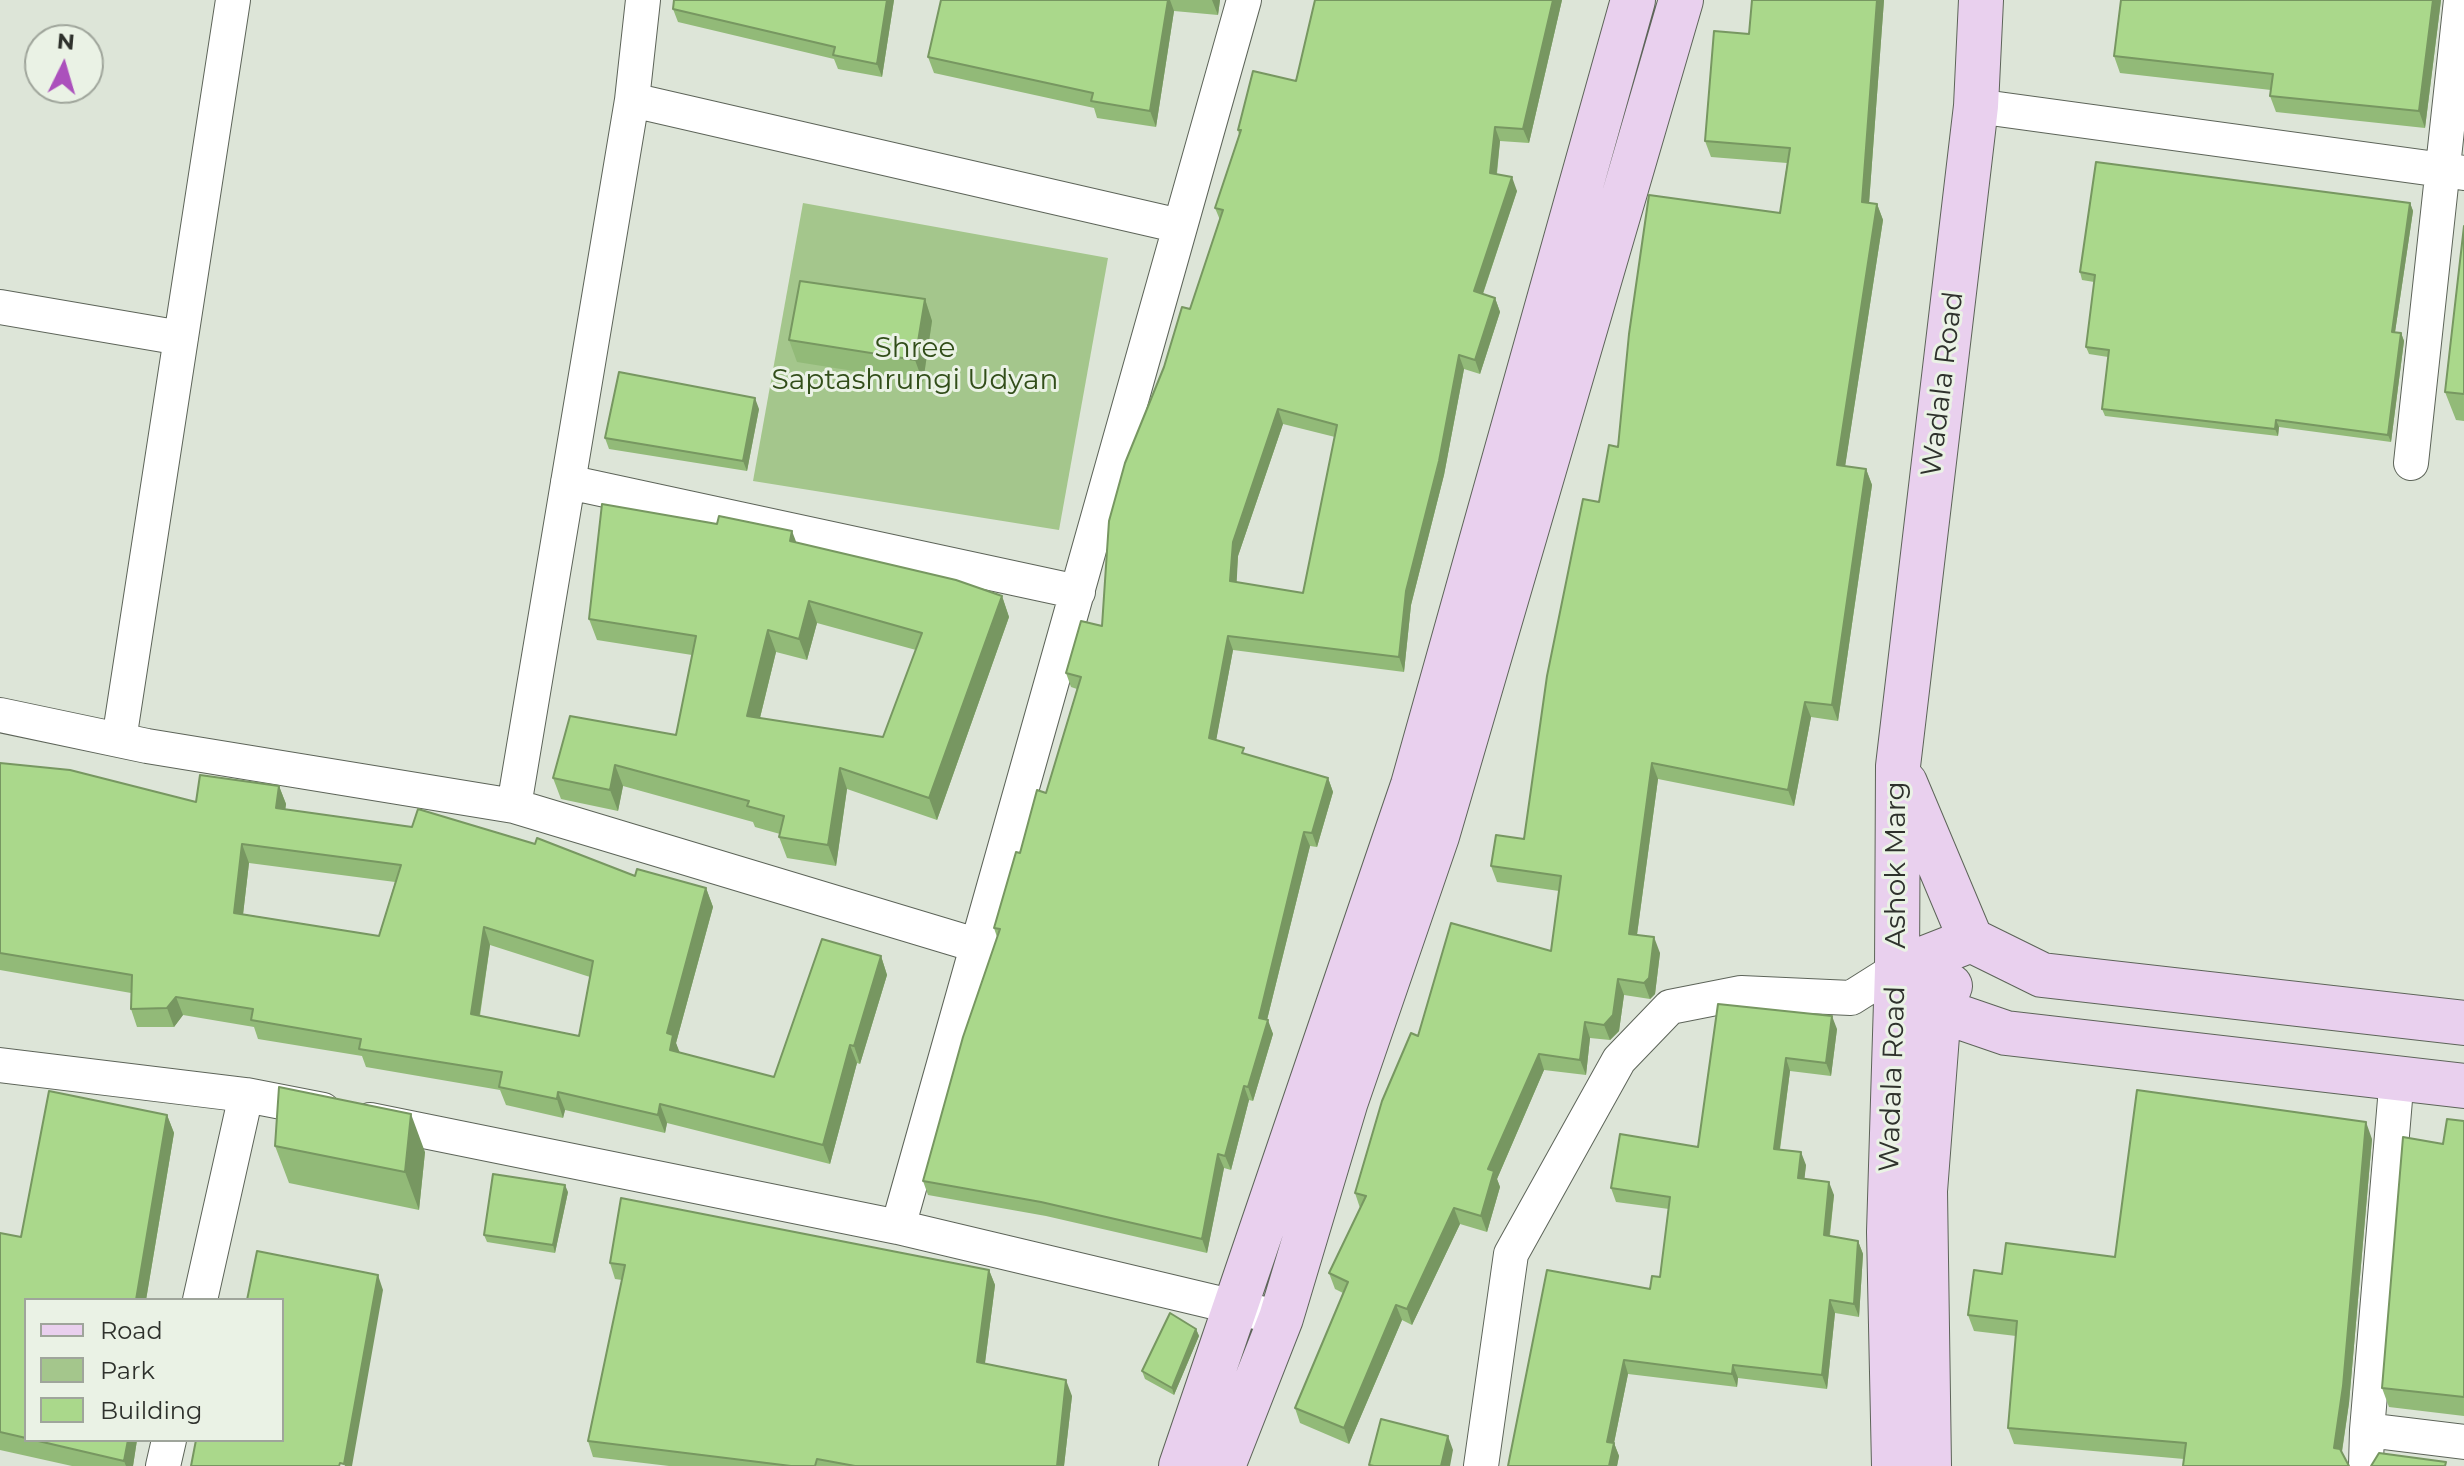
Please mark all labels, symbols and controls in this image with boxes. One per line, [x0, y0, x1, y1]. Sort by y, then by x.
north arrow [24, 24, 104, 104]
text: N [56, 27, 76, 56]
street label: Wadala Road [1915, 290, 1971, 478]
park label: Shree Saptashrungi Udyan [772, 332, 1058, 398]
street label: Ashok Marg [1880, 781, 1914, 949]
street label: Wadala Road [1873, 985, 1913, 1173]
legend [24, 1298, 284, 1442]
text: Road [100, 1316, 163, 1345]
text: Park [100, 1356, 155, 1385]
text: Building [100, 1396, 203, 1425]

